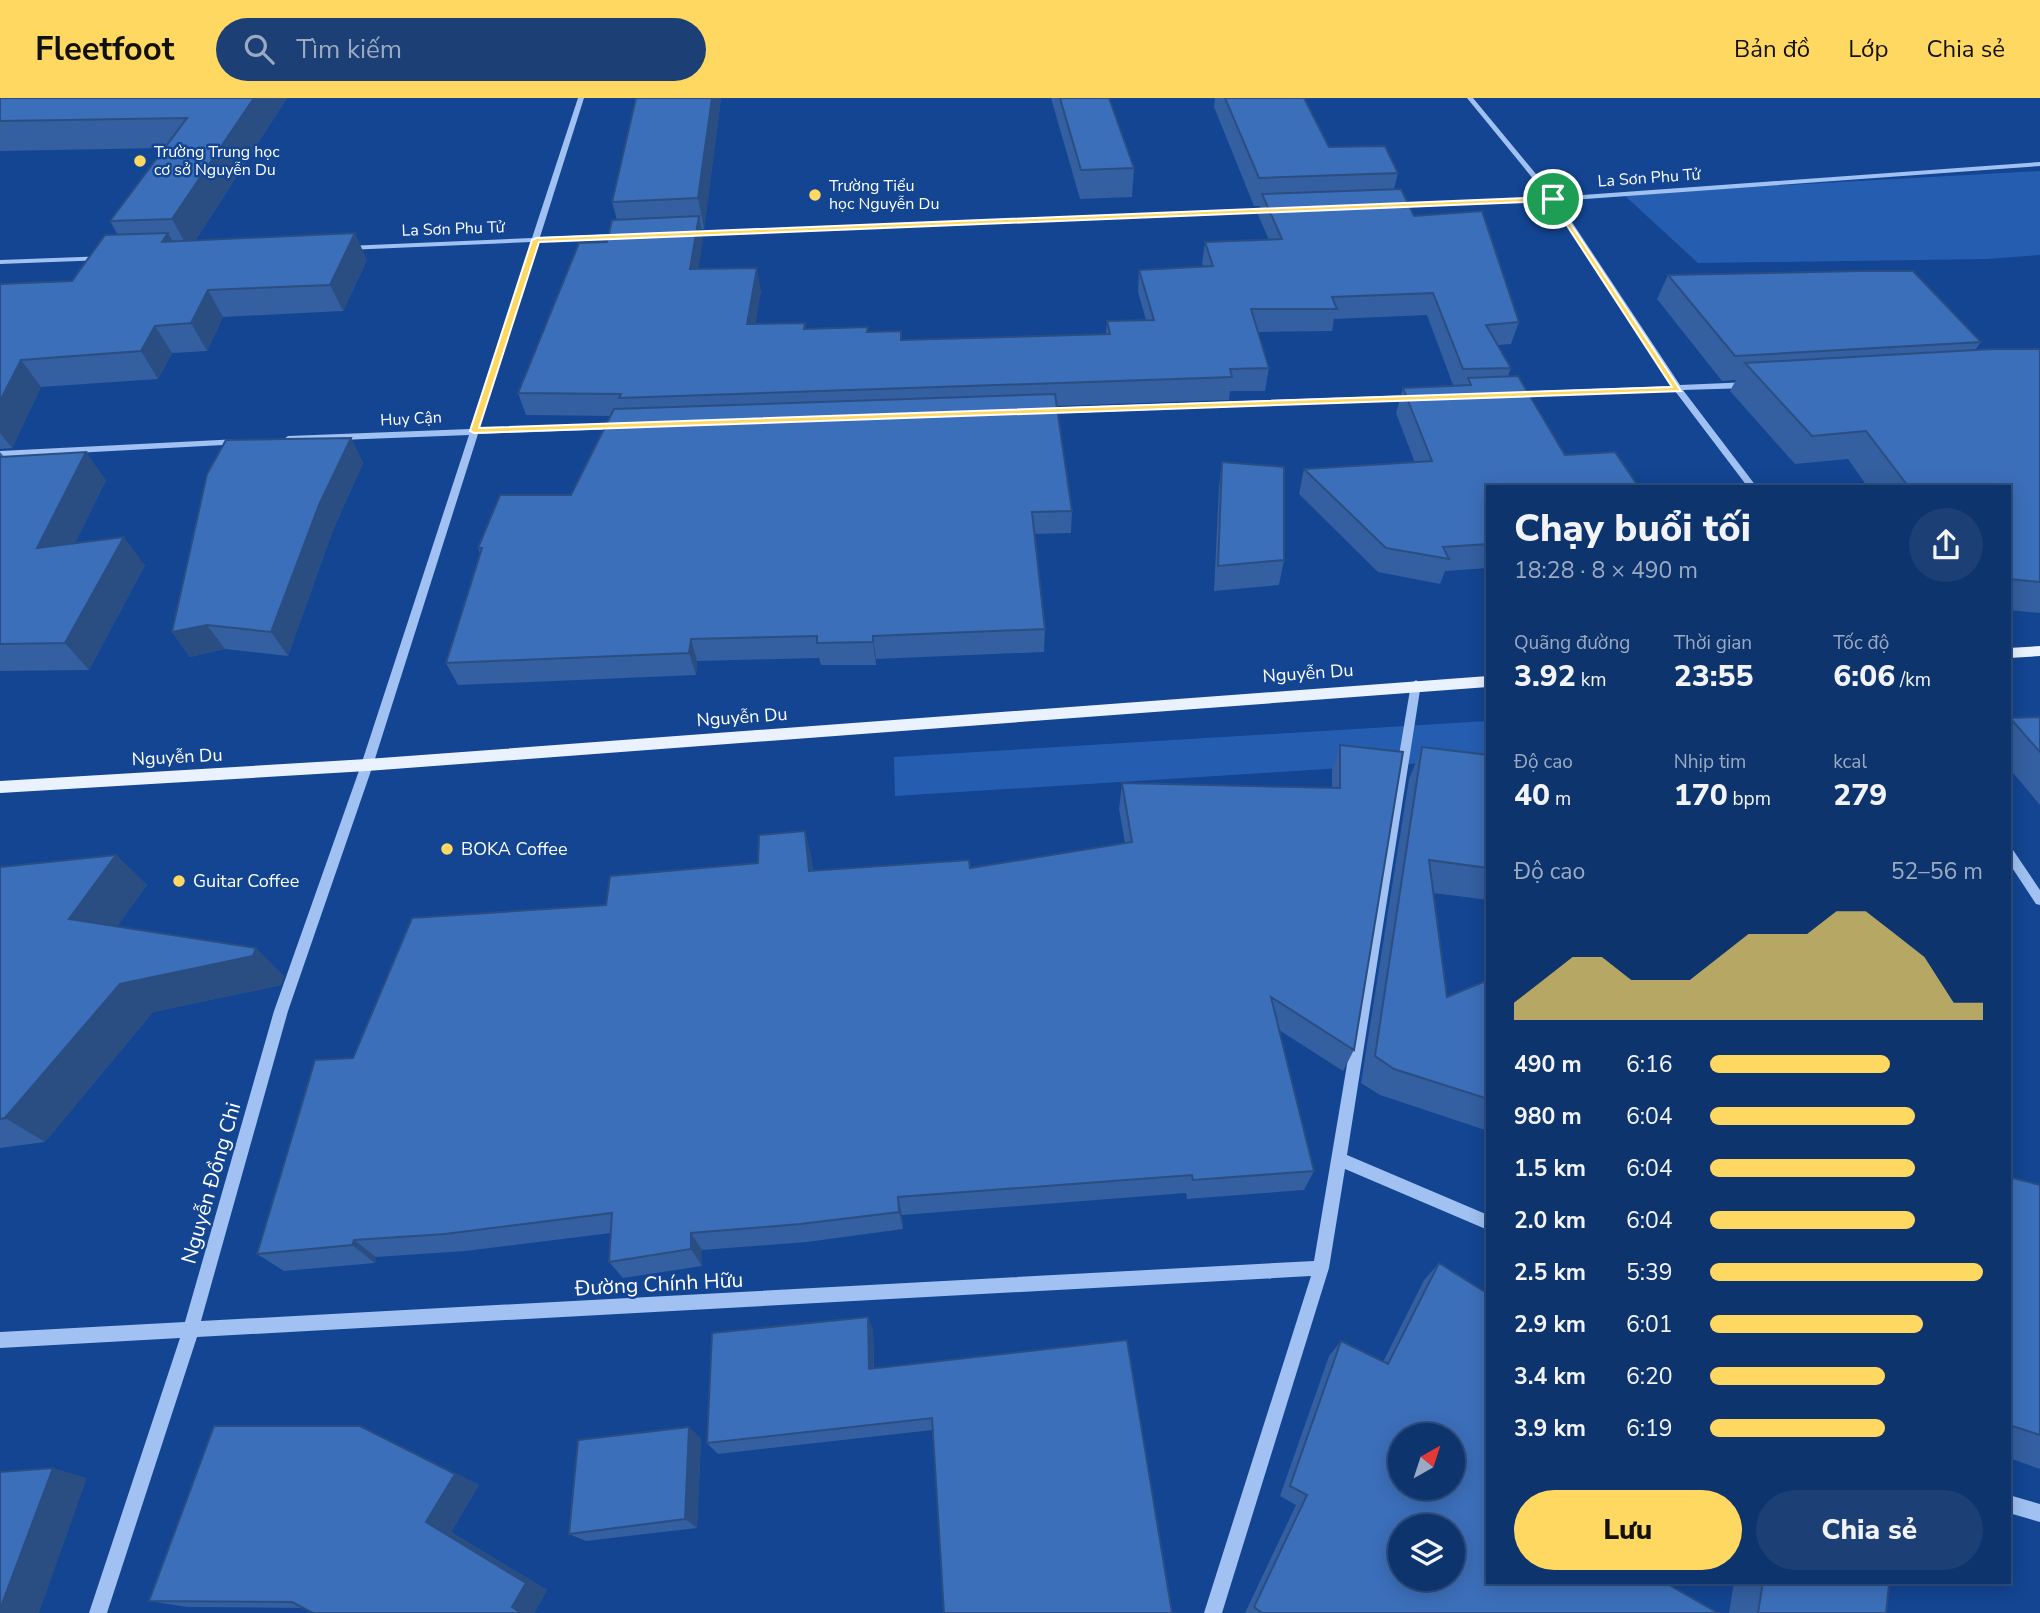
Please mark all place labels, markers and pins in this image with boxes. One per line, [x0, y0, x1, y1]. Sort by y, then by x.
place label: Trường Trung học cơ sở Nguyễn Du [154, 141, 280, 181]
marker: Trường Trung học cơ sở Nguyễn Du [132, 153, 148, 169]
pin [1523, 169, 1583, 229]
place label: Trường Tiểu học Nguyễn Du [829, 175, 939, 215]
marker: Trường Tiểu học Nguyễn Du [807, 187, 823, 203]
place label: BOKA Coffee [461, 837, 567, 861]
marker: BOKA Coffee [439, 841, 455, 857]
place label: Guitar Coffee [193, 869, 299, 893]
marker: Guitar Coffee [171, 873, 187, 889]

